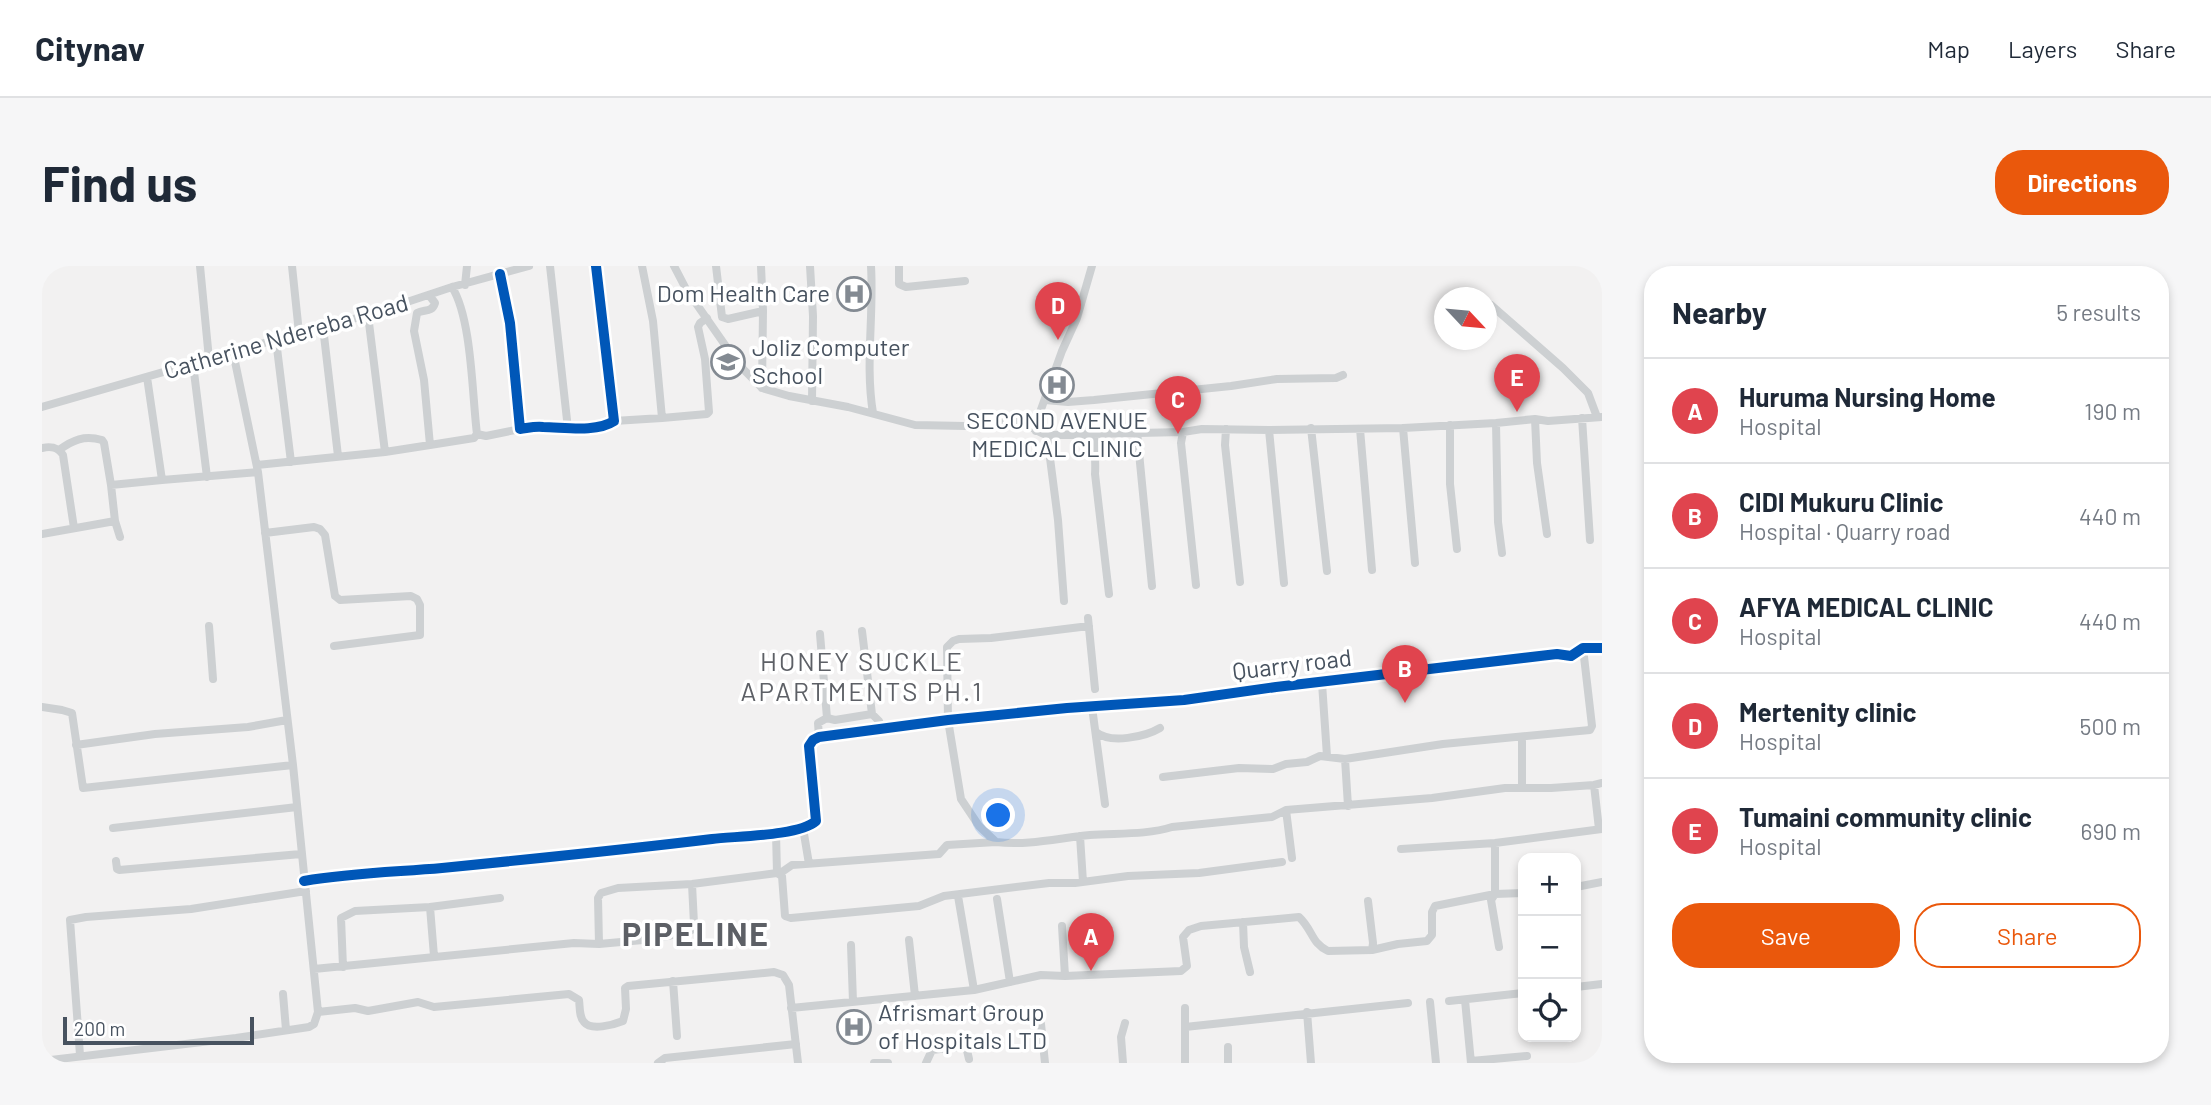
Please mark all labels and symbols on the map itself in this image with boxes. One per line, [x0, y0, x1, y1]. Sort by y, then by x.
hospital icon: Dom Health Care [835, 275, 873, 313]
place label: Dom Health Care [657, 278, 830, 307]
pin: D [1035, 282, 1081, 340]
street label: Catherine Ndereba Road [160, 287, 411, 384]
north arrow [1434, 287, 1497, 350]
place label: Joliz Computer School [752, 332, 910, 389]
school or university icon: Joliz Computer School [709, 343, 747, 381]
pin: E [1494, 354, 1540, 412]
hospital icon: SECOND AVENUE MEDICAL CLINIC [1038, 366, 1076, 404]
pin: C [1155, 376, 1201, 434]
place label: SECOND AVENUE MEDICAL CLINIC [966, 405, 1148, 462]
street label: Quarry road [1230, 642, 1353, 685]
district label: HONEY SUCKLE APARTMENTS PH.1 [741, 645, 983, 706]
pin: B [1382, 645, 1428, 703]
your location [981, 798, 1015, 832]
pin: A [1068, 913, 1114, 971]
district label: PIPELINE [622, 914, 770, 952]
place label: Afrismart Group of Hospitals LTD [878, 997, 1047, 1054]
hospital icon: Afrismart Group of Hospitals LTD [835, 1008, 873, 1046]
scale bar [63, 1014, 254, 1046]

